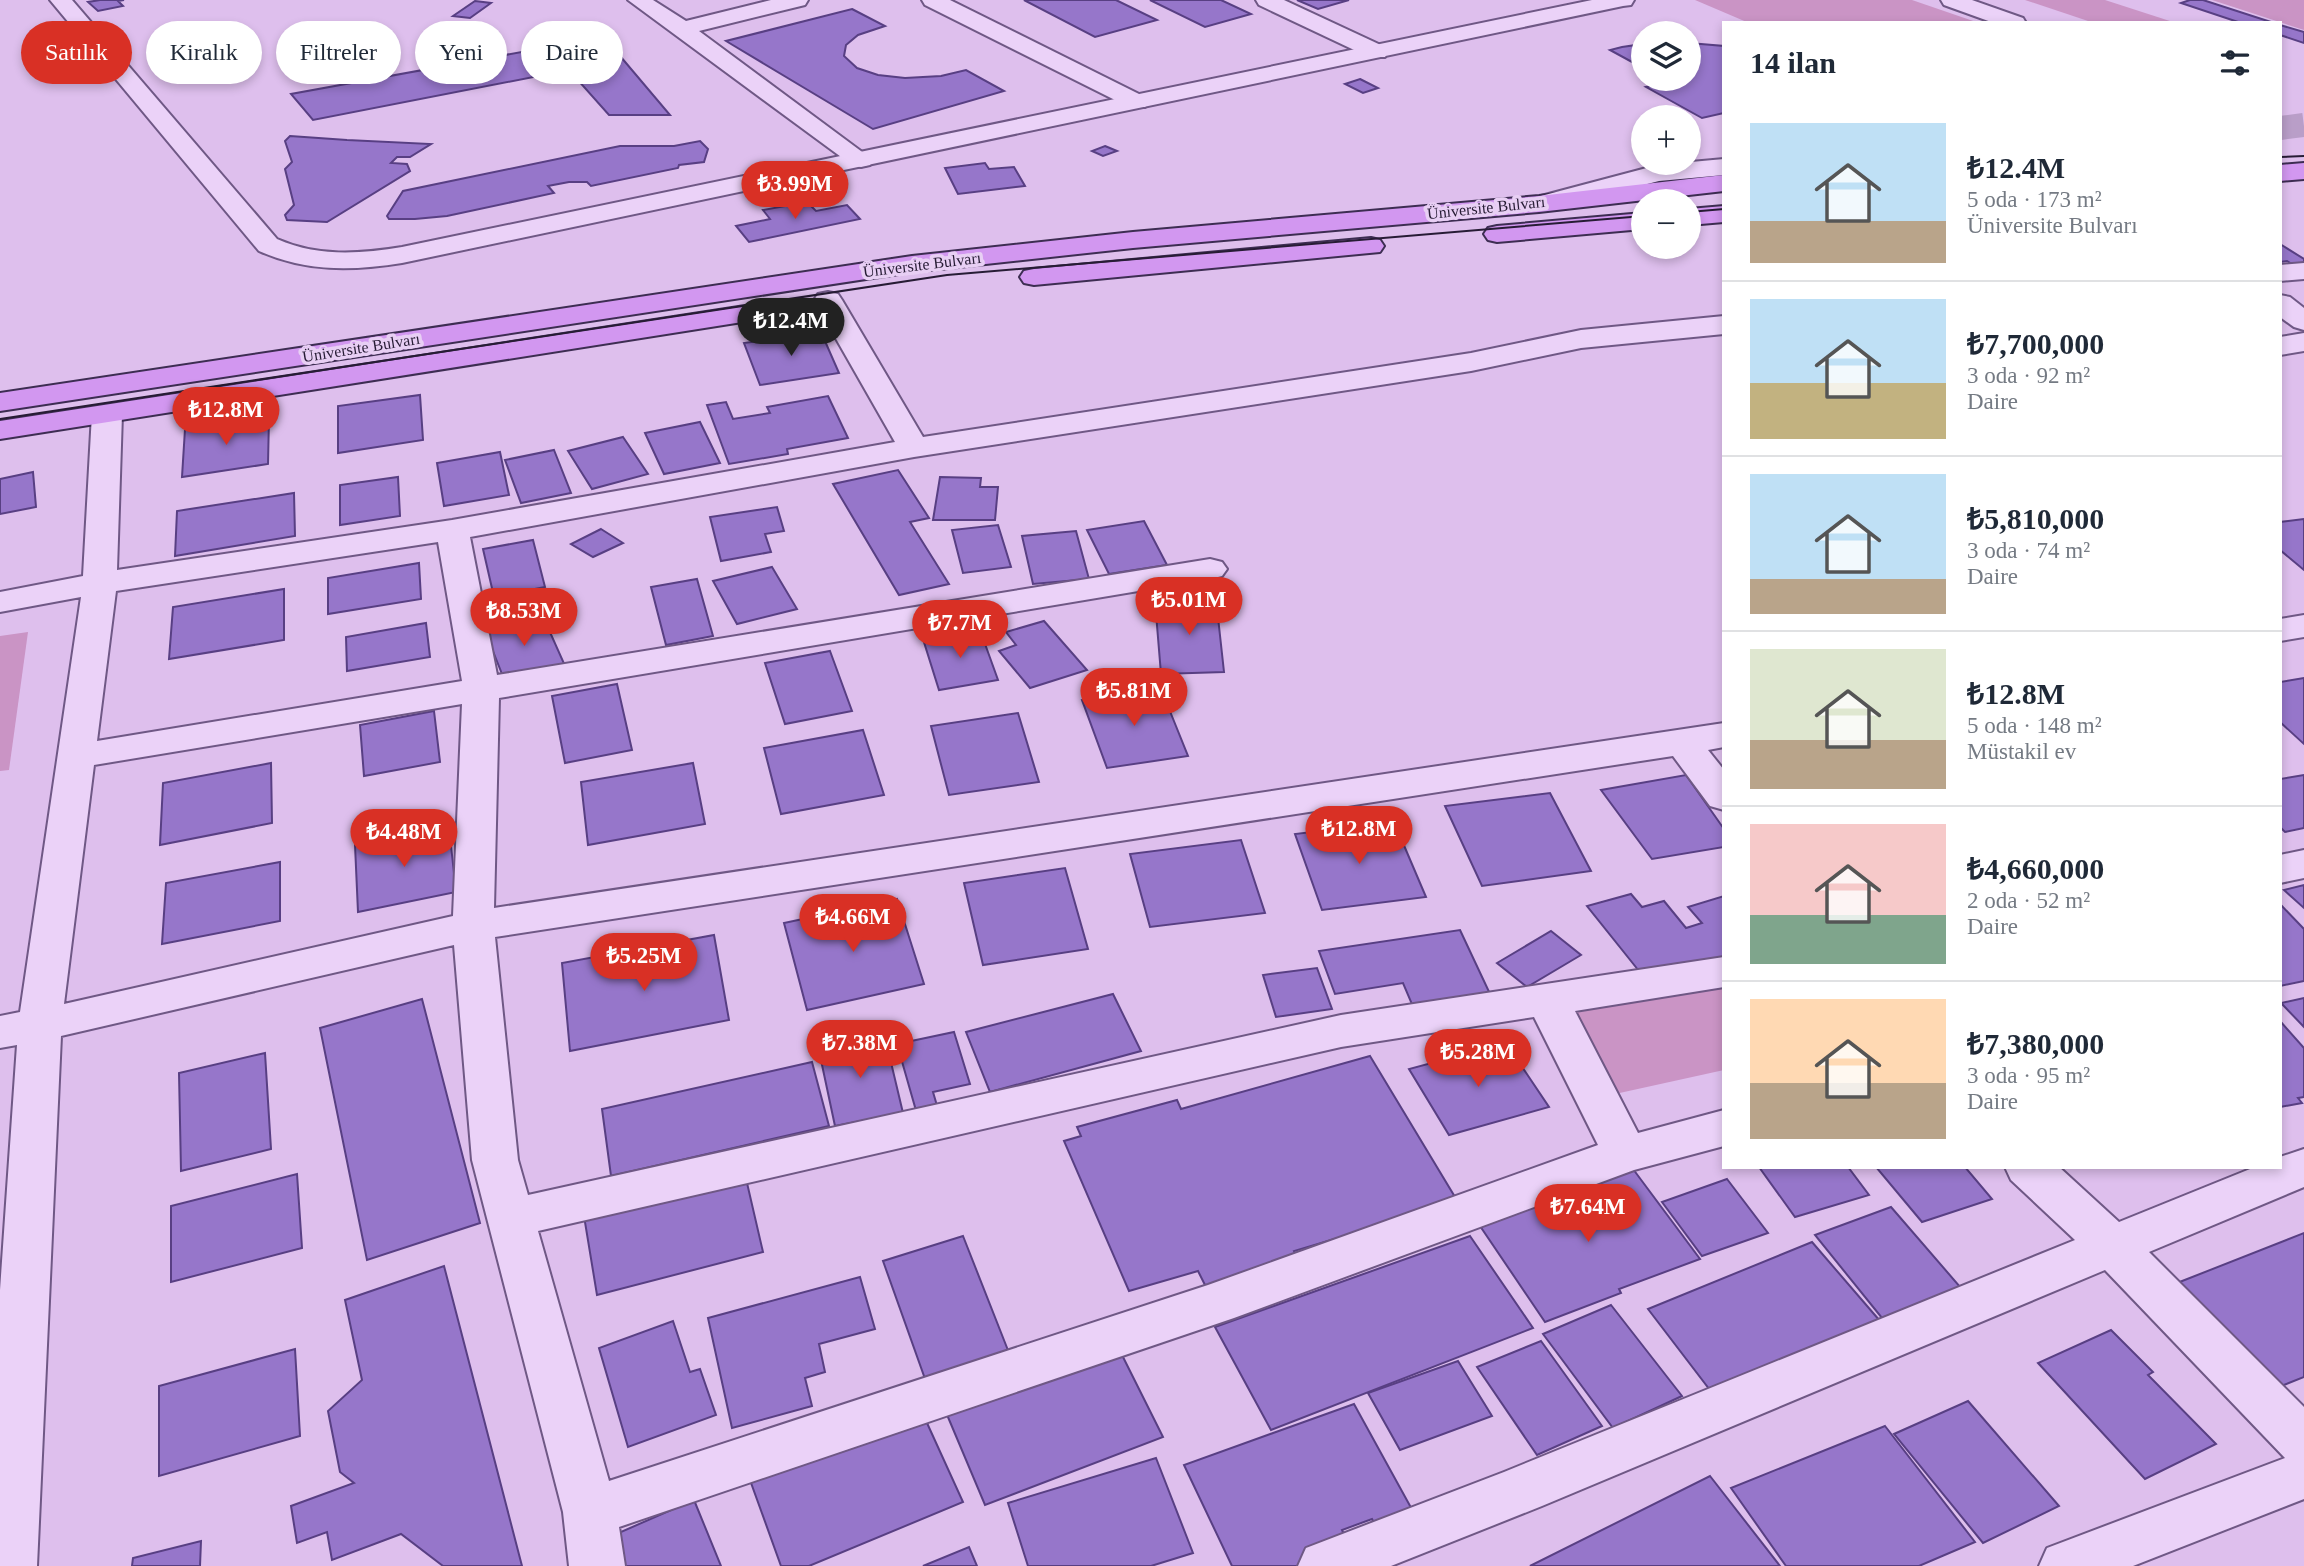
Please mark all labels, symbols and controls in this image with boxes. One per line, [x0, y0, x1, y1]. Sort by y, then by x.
chip: Satılık [21, 21, 132, 84]
chip: Kiralık [146, 21, 262, 84]
chip: Filtreler [276, 21, 401, 84]
chip: Yeni [415, 21, 507, 84]
chip: Daire [521, 21, 623, 84]
map controls [1631, 21, 1701, 259]
button: layers [1631, 21, 1701, 91]
icon: filters [2216, 44, 2254, 82]
text: 14 ilan [1750, 46, 1836, 79]
button: + [1631, 105, 1701, 175]
icon: home [1806, 151, 1890, 235]
text: ₺12.4M [1967, 151, 2065, 184]
pin: ₺3.99M [738, 162, 852, 221]
text: ₺3.99M [757, 171, 833, 196]
text: 5 oda · 173 m² [1967, 187, 2102, 212]
button: − [1631, 189, 1701, 259]
street label: Üniversite Bulvarı [1426, 193, 1546, 222]
text: Üniversite Bulvarı [1967, 213, 2138, 238]
street label: Üniversite Bulvarı [862, 249, 983, 280]
pin: ₺12.4M [734, 298, 848, 358]
text: ₺12.4M [753, 308, 829, 333]
icon: home [1806, 327, 1890, 411]
text: ₺7,700,000 [1967, 327, 2104, 360]
street label: Üniversite Bulvarı [301, 330, 422, 365]
text: 3 oda · 92 m² [1967, 363, 2090, 388]
pin: ₺12.8M [169, 388, 283, 447]
text: Daire [1967, 389, 2018, 414]
text: ₺12.8M [188, 397, 264, 422]
icon: home [1806, 502, 1890, 586]
text: ₺5,810,000 [1967, 502, 2104, 535]
text: 3 oda · 74 m² [1967, 538, 2090, 563]
text: Daire [1967, 564, 2018, 589]
pin: ₺5.01M [1132, 578, 1246, 637]
text: ₺5.01M [1151, 587, 1227, 612]
pin: ₺8.53M [467, 588, 581, 648]
text: ₺8.53M [486, 598, 562, 623]
pin: ₺7.7M [911, 600, 1009, 660]
text: ₺7.7M [928, 610, 992, 635]
pin: ₺5.81M [1077, 668, 1191, 728]
icon: home [1806, 677, 1890, 761]
text: ₺12.8M [1967, 677, 2065, 710]
text: ₺5.81M [1096, 678, 1172, 703]
text: 5 oda · 148 m² [1967, 713, 2102, 738]
text: Müstakil ev [1967, 739, 2076, 764]
pin: ₺12.8M [1302, 806, 1416, 866]
pin: ₺4.48M [347, 810, 461, 869]
text: ₺12.8M [1321, 816, 1397, 841]
text: ₺4.48M [366, 819, 442, 844]
icon: home [1806, 852, 1890, 936]
text: ₺4,660,000 [1967, 852, 2104, 885]
text: 2 oda · 52 m² [1967, 888, 2090, 913]
pin: ₺4.66M [796, 894, 910, 954]
text: ₺4.66M [815, 904, 891, 929]
text: Daire [1967, 914, 2018, 939]
pin: ₺5.25M [587, 934, 701, 993]
text: ₺5.25M [606, 943, 682, 968]
pin: ₺7.38M [803, 1020, 917, 1080]
icon: home [1806, 1027, 1890, 1111]
text: ₺7,380,000 [1967, 1027, 2104, 1060]
text: ₺7.38M [822, 1030, 898, 1055]
pin: ₺5.28M [1421, 1030, 1535, 1089]
text: ₺5.28M [1440, 1039, 1516, 1064]
text: 3 oda · 95 m² [1967, 1063, 2090, 1088]
text: Daire [1967, 1089, 2018, 1114]
pin: ₺7.64M [1531, 1184, 1645, 1244]
text: ₺7.64M [1550, 1194, 1626, 1219]

